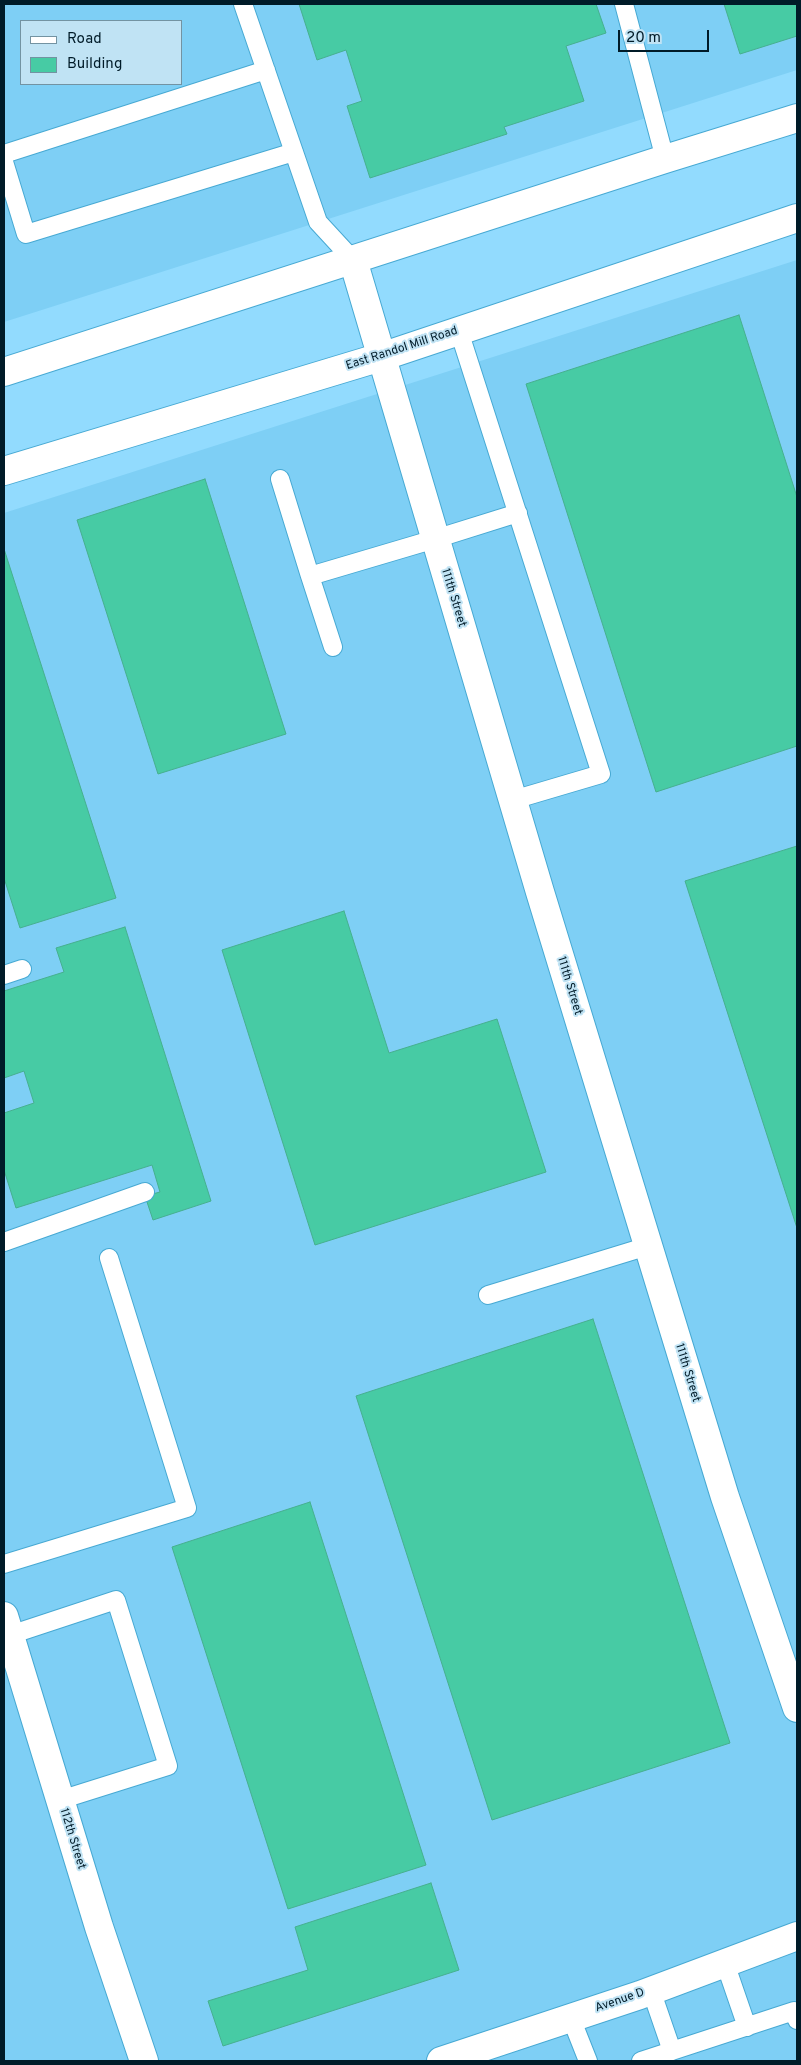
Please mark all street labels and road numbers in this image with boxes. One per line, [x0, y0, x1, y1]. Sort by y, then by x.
street label: East Randol Mill Road [344, 324, 460, 374]
street label: 111th Street [437, 567, 469, 629]
street label: 111th Street [553, 955, 585, 1017]
street label: 111th Street [671, 1342, 703, 1404]
street label: 112th Street [56, 1807, 88, 1871]
street label: Avenue D [593, 1986, 647, 2016]

